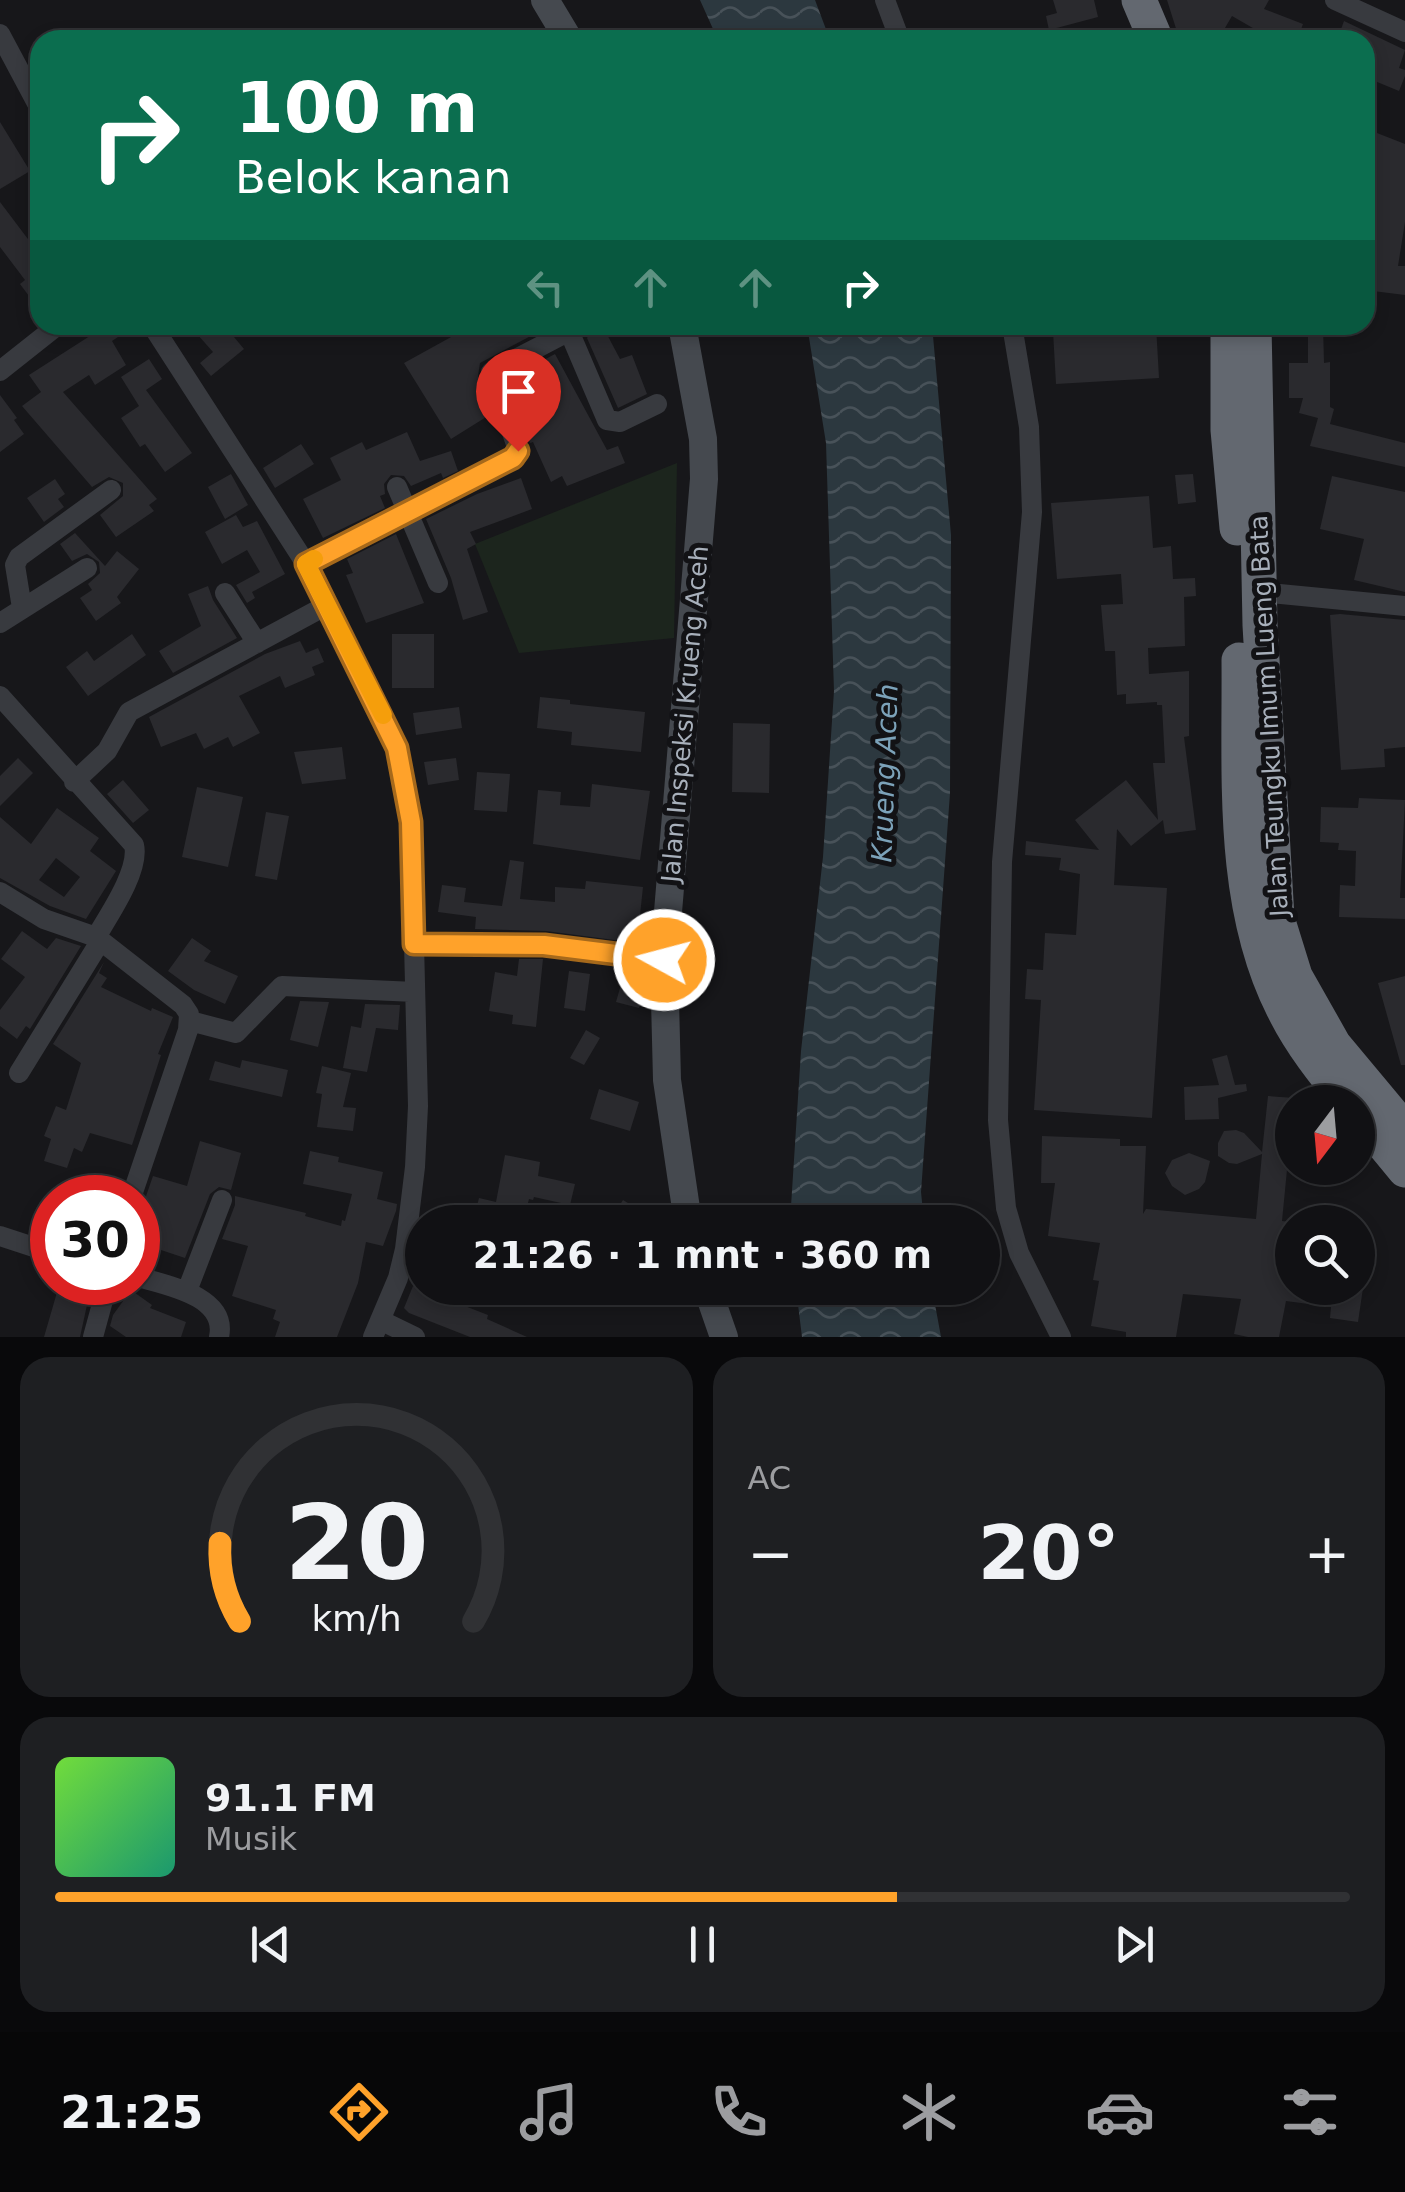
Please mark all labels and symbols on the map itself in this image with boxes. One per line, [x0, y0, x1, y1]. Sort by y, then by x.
pin [476, 349, 561, 452]
street label: Jalan Teungku Imum Lueng Bata [1244, 514, 1294, 920]
street label: Jalan Inspeksi Krueng Aceh [656, 544, 714, 886]
water label: Krueng Aceh [865, 683, 905, 863]
position arrow [612, 908, 716, 1012]
north arrow [1275, 1085, 1375, 1185]
speed limit sign: 30 [30, 1175, 160, 1305]

